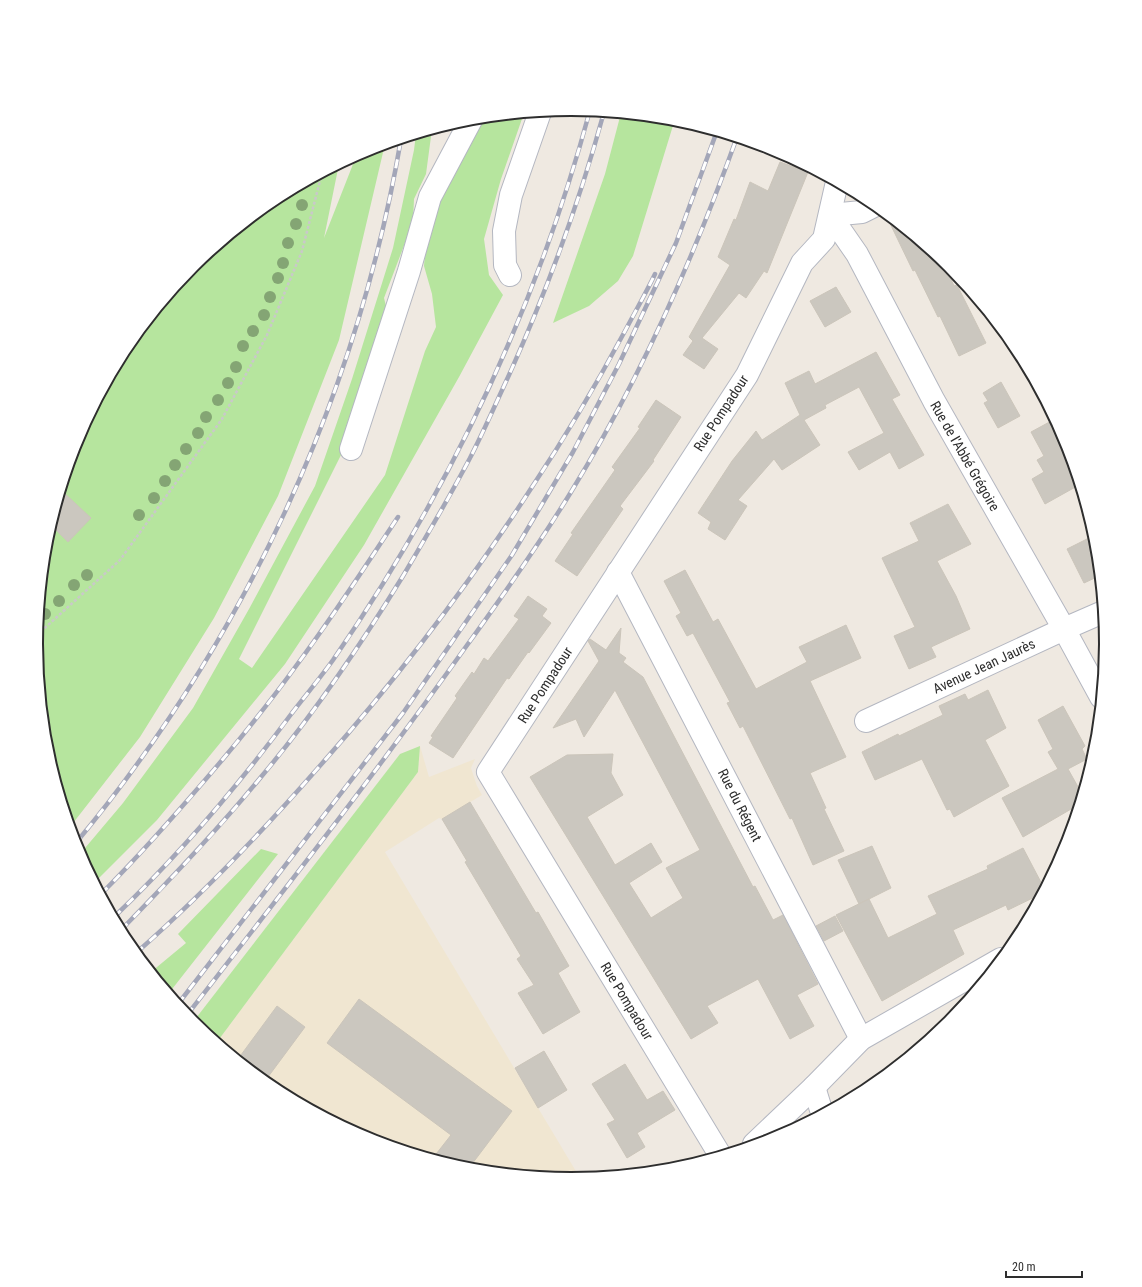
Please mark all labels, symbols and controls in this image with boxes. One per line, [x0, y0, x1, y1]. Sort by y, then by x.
street label: Rue Pompadour [690, 372, 752, 454]
street label: Rue de l'Abbé Grégoire [927, 398, 1003, 514]
street label: Avenue Jean Jaurès [930, 635, 1038, 697]
street label: Rue Pompadour [514, 644, 576, 726]
street label: Rue du Régent [715, 766, 765, 844]
street label: Rue Pompadour [598, 959, 656, 1043]
scale bar [1006, 1253, 1082, 1279]
text: 20 m [1012, 1260, 1036, 1274]

